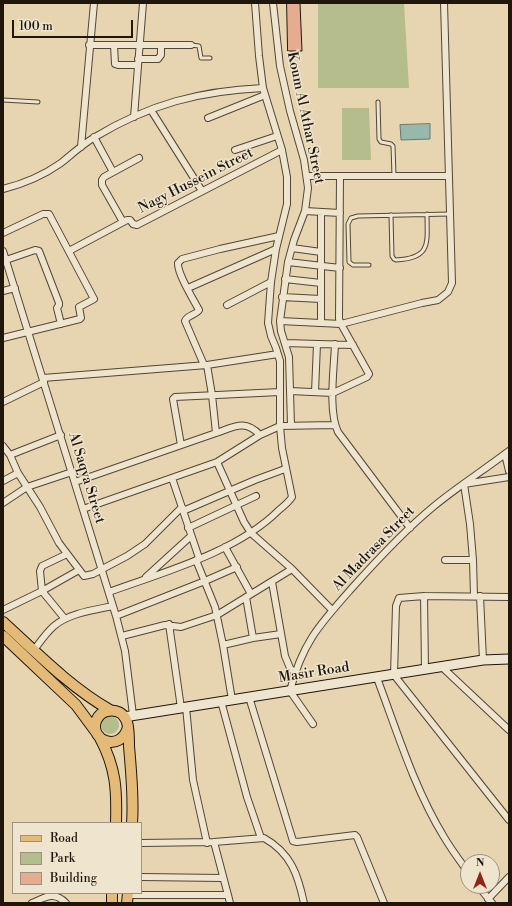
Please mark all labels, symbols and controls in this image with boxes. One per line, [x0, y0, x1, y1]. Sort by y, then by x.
scale bar [14, 12, 135, 38]
text: 100 m [19, 19, 53, 34]
street label: Koum Al Athar Street [283, 50, 327, 186]
street label: Nagy Hussein Street [136, 145, 256, 217]
street label: Al Saqya Street [64, 430, 108, 526]
street label: Al Madrasa Street [329, 503, 419, 595]
street label: Masir Road [277, 659, 351, 687]
legend [12, 822, 142, 894]
text: Road [50, 831, 78, 846]
text: Park [50, 851, 75, 866]
north arrow [460, 854, 500, 894]
text: N [476, 856, 484, 870]
text: Building [50, 871, 97, 886]

